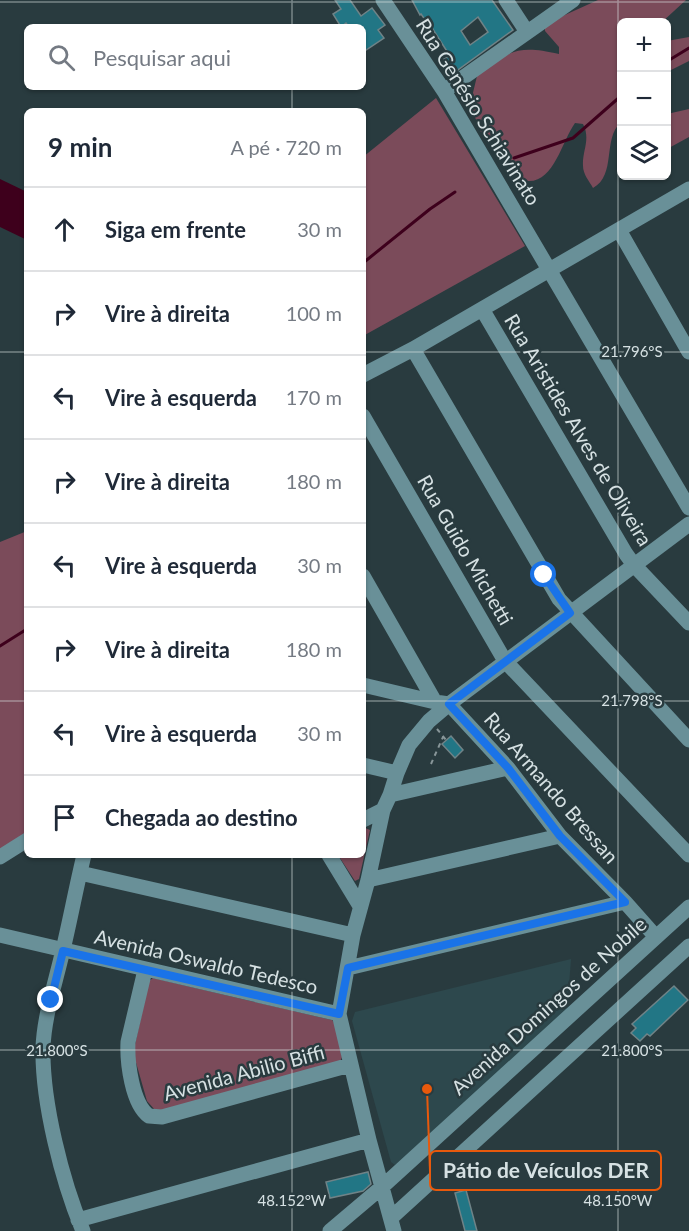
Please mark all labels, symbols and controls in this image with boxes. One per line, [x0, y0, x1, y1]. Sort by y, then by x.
street label: Rua Genésio Schiavinato [412, 14, 546, 209]
map controls [617, 18, 671, 180]
button: + [617, 18, 671, 72]
search box [24, 24, 366, 90]
icon: search [45, 41, 78, 74]
text: Pesquisar aqui [93, 44, 231, 71]
button: − [617, 72, 671, 126]
button: layers [617, 126, 671, 180]
text: 9 min [48, 131, 112, 163]
text: A pé · 720 m [230, 135, 342, 159]
icon: ahead [48, 213, 81, 246]
text: Siga em frente [105, 216, 246, 243]
text: 30 m [297, 217, 342, 241]
icon: right [48, 297, 81, 330]
text: Vire à direita [105, 300, 230, 327]
text: 100 m [286, 301, 342, 325]
street label: Rua Aristides Alves de Oliveira [500, 309, 658, 550]
text: 21.796°S [601, 342, 663, 360]
icon: left [48, 381, 81, 414]
text: Vire à esquerda [105, 384, 257, 411]
text: 170 m [286, 385, 342, 409]
icon: right [48, 465, 81, 498]
text: Vire à direita [105, 468, 230, 495]
text: 180 m [286, 469, 342, 493]
street label: Rua Guido Michetti [413, 470, 519, 629]
icon: left [48, 549, 81, 582]
text: Vire à esquerda [105, 552, 257, 579]
text: 30 m [297, 553, 342, 577]
route start [530, 561, 556, 587]
icon: right [48, 633, 81, 666]
text: Vire à direita [105, 636, 230, 663]
text: 180 m [286, 637, 342, 661]
text: 21.798°S [601, 691, 663, 709]
street label: Rua Armando Bressan [480, 707, 624, 868]
icon: left [48, 717, 81, 750]
text: Vire à esquerda [105, 720, 257, 747]
text: 30 m [297, 721, 342, 745]
icon: arrive [48, 801, 81, 834]
text: Chegada ao destino [105, 804, 298, 831]
street label: Avenida Domingos de Nobile [446, 911, 651, 1099]
street label: Avenida Oswaldo Tedesco [92, 924, 320, 998]
route end [37, 986, 63, 1012]
street label: Avenida Abilio Biffi [161, 1039, 327, 1105]
text: 21.800°S [26, 1041, 88, 1059]
text: 21.800°S [601, 1041, 663, 1059]
callout: Pátio de Veículos DER [430, 1151, 661, 1190]
text: Pátio de Veículos DER [443, 1157, 649, 1182]
text: 48.152°W [258, 1191, 327, 1209]
text: 48.150°W [584, 1191, 653, 1209]

